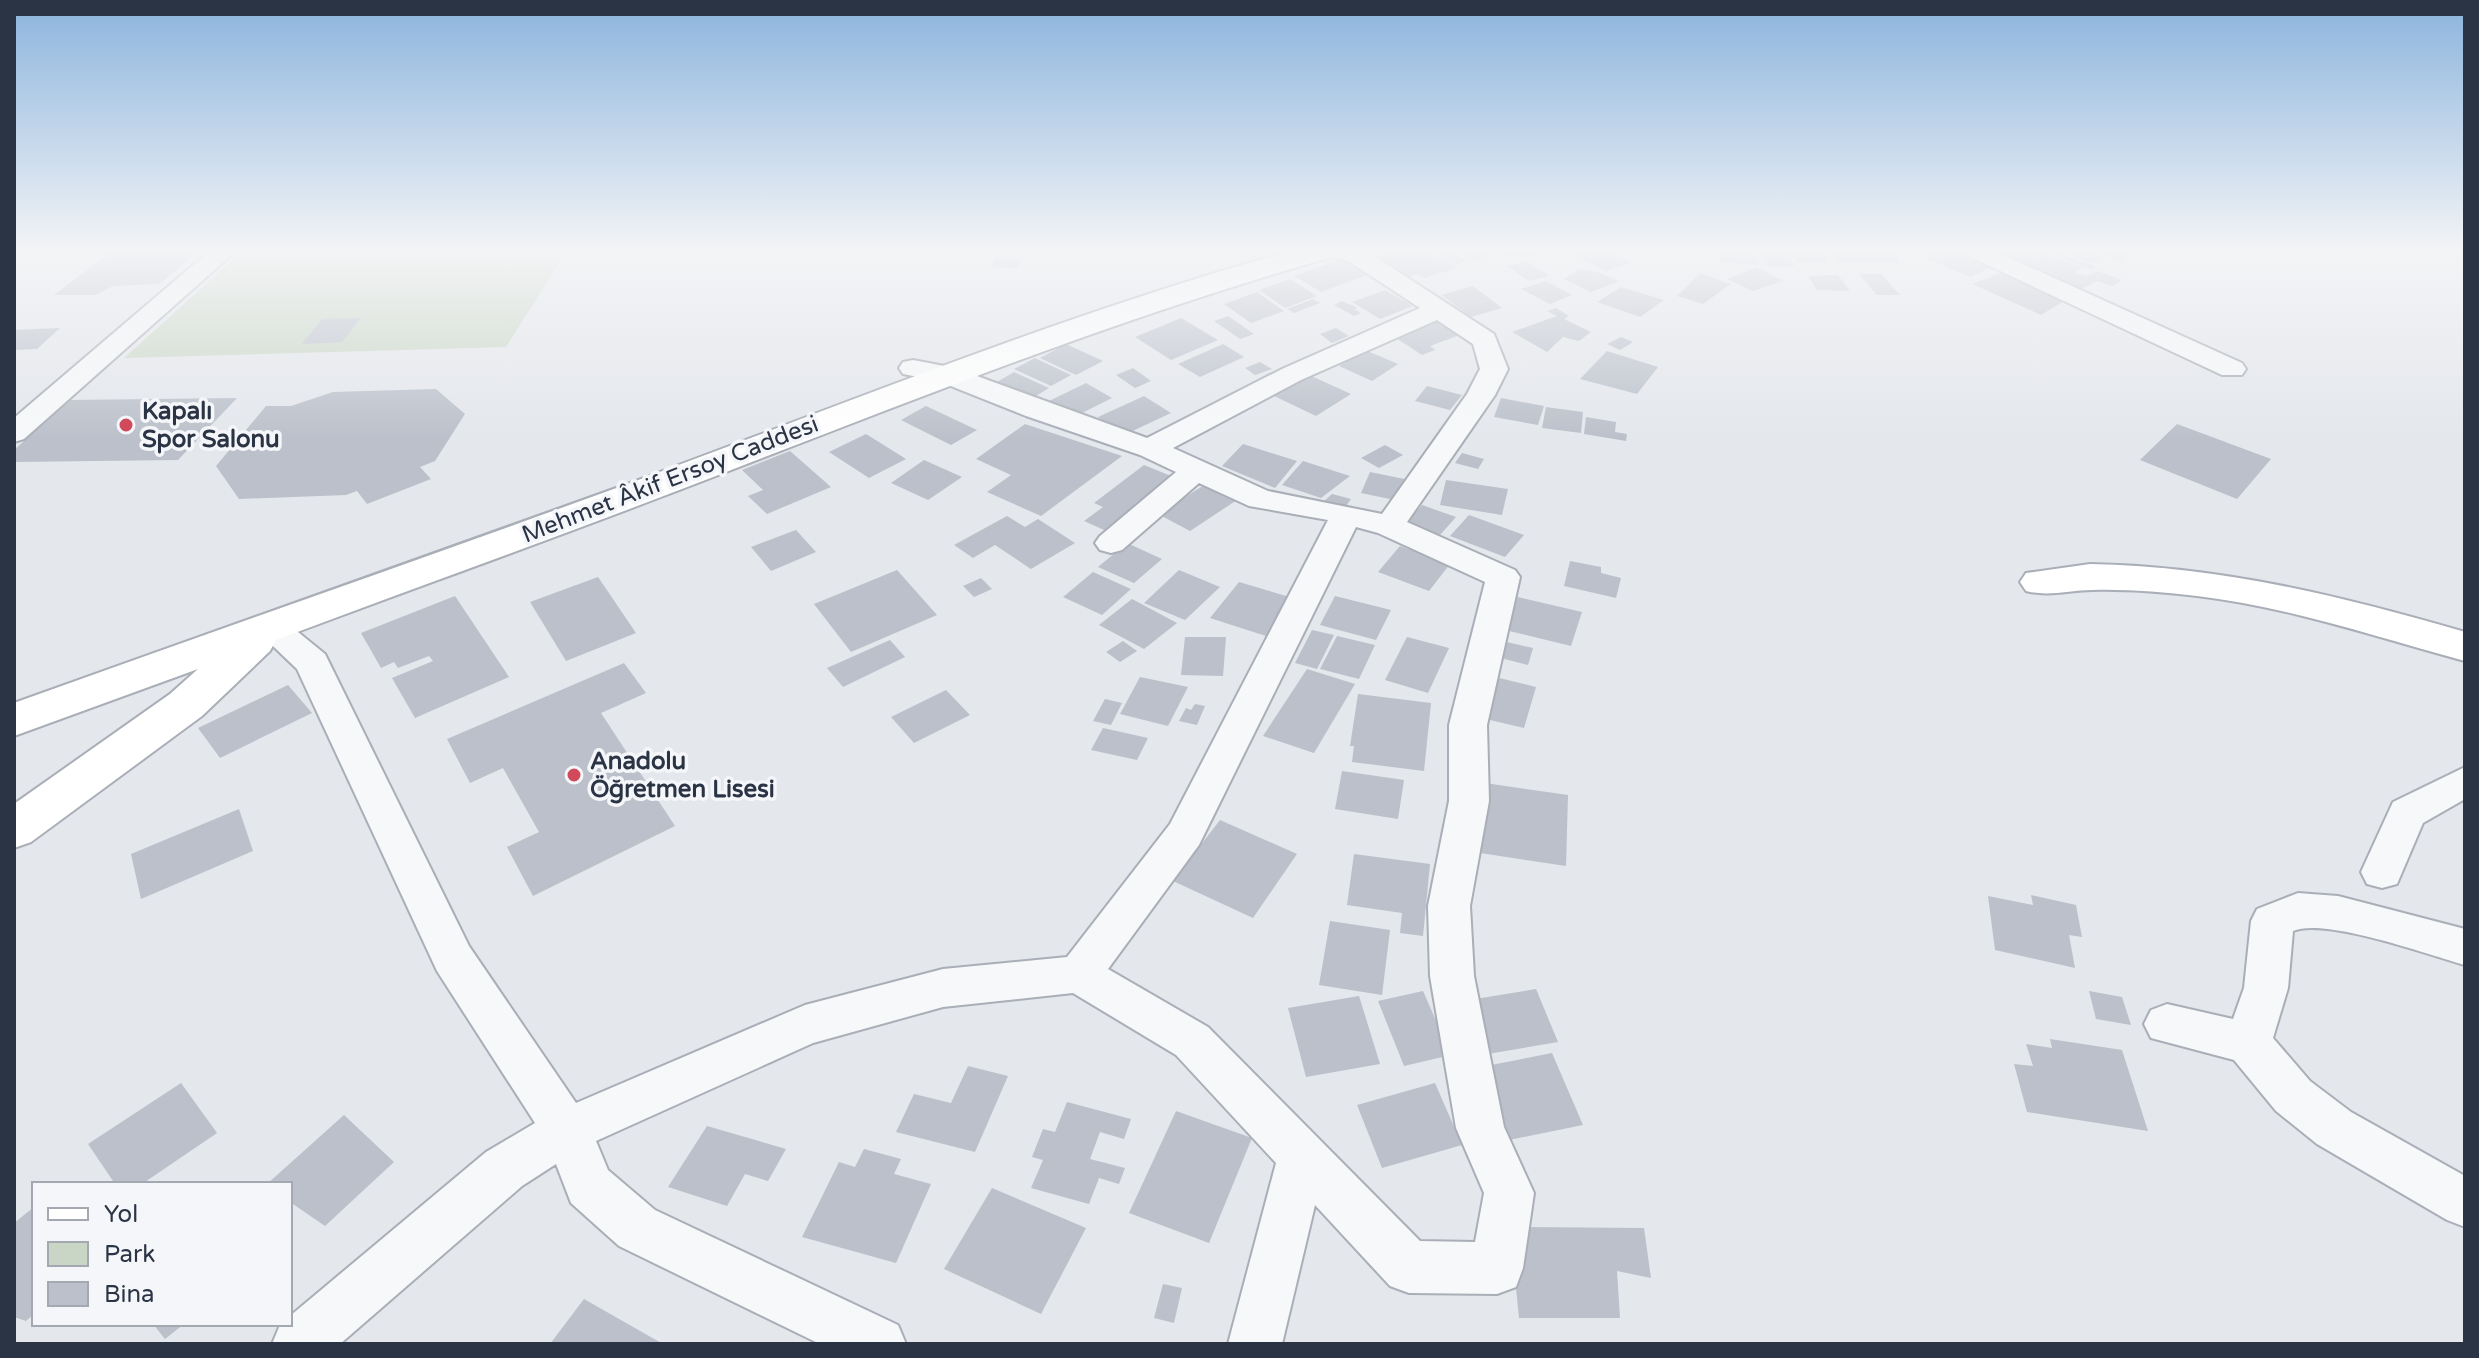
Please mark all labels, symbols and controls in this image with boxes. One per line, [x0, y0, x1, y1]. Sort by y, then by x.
place label: Kapalı Spor Salonu [142, 397, 280, 454]
street label: Mehmet Âkif Ersoy Caddesi [518, 409, 823, 549]
marker: Kapalı Spor Salonu [117, 416, 135, 434]
place label: Anadolu Öğretmen Lisesi [590, 747, 775, 804]
marker: Anadolu Öğretmen Lisesi [565, 766, 583, 784]
legend [32, 1182, 292, 1326]
text: Yol [104, 1200, 138, 1229]
text: Park [104, 1240, 155, 1269]
text: Bina [104, 1280, 155, 1309]

